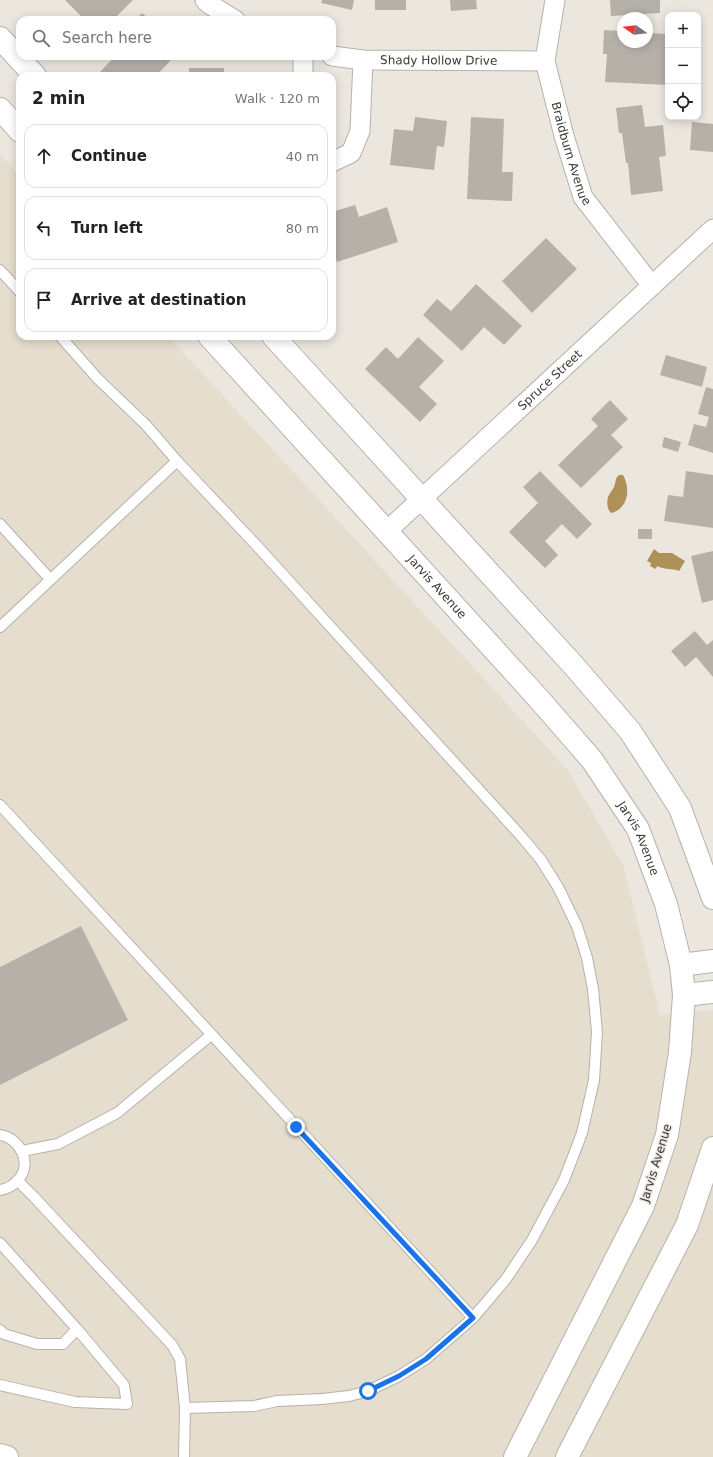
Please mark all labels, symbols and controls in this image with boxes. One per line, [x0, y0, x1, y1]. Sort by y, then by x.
north arrow [617, 12, 653, 48]
map controls [665, 12, 701, 120]
button: + [665, 12, 701, 48]
search box [16, 16, 336, 60]
icon: search [30, 27, 52, 49]
text: Search here [62, 29, 152, 47]
button: − [665, 48, 701, 84]
street label: Shady Hollow Drive [380, 53, 497, 68]
button: locate [665, 84, 701, 120]
text: 2 min [32, 88, 85, 108]
text: Walk · 120 m [235, 91, 320, 106]
street label: Braidburn Avenue [549, 100, 594, 208]
icon: ahead [33, 145, 55, 167]
text: Continue [71, 147, 147, 165]
text: 40 m [286, 149, 319, 164]
icon: left [33, 217, 55, 239]
text: Turn left [71, 219, 143, 237]
text: 80 m [286, 221, 319, 236]
icon: arrive [33, 289, 55, 311]
text: Arrive at destination [71, 291, 246, 309]
street label: Spruce Street [515, 347, 585, 413]
street label: Jarvis Avenue [404, 551, 469, 622]
street label: Jarvis Avenue [614, 798, 662, 878]
route end [287, 1118, 305, 1136]
street label: Jarvis Avenue [637, 1122, 675, 1205]
route start [359, 1382, 377, 1400]

